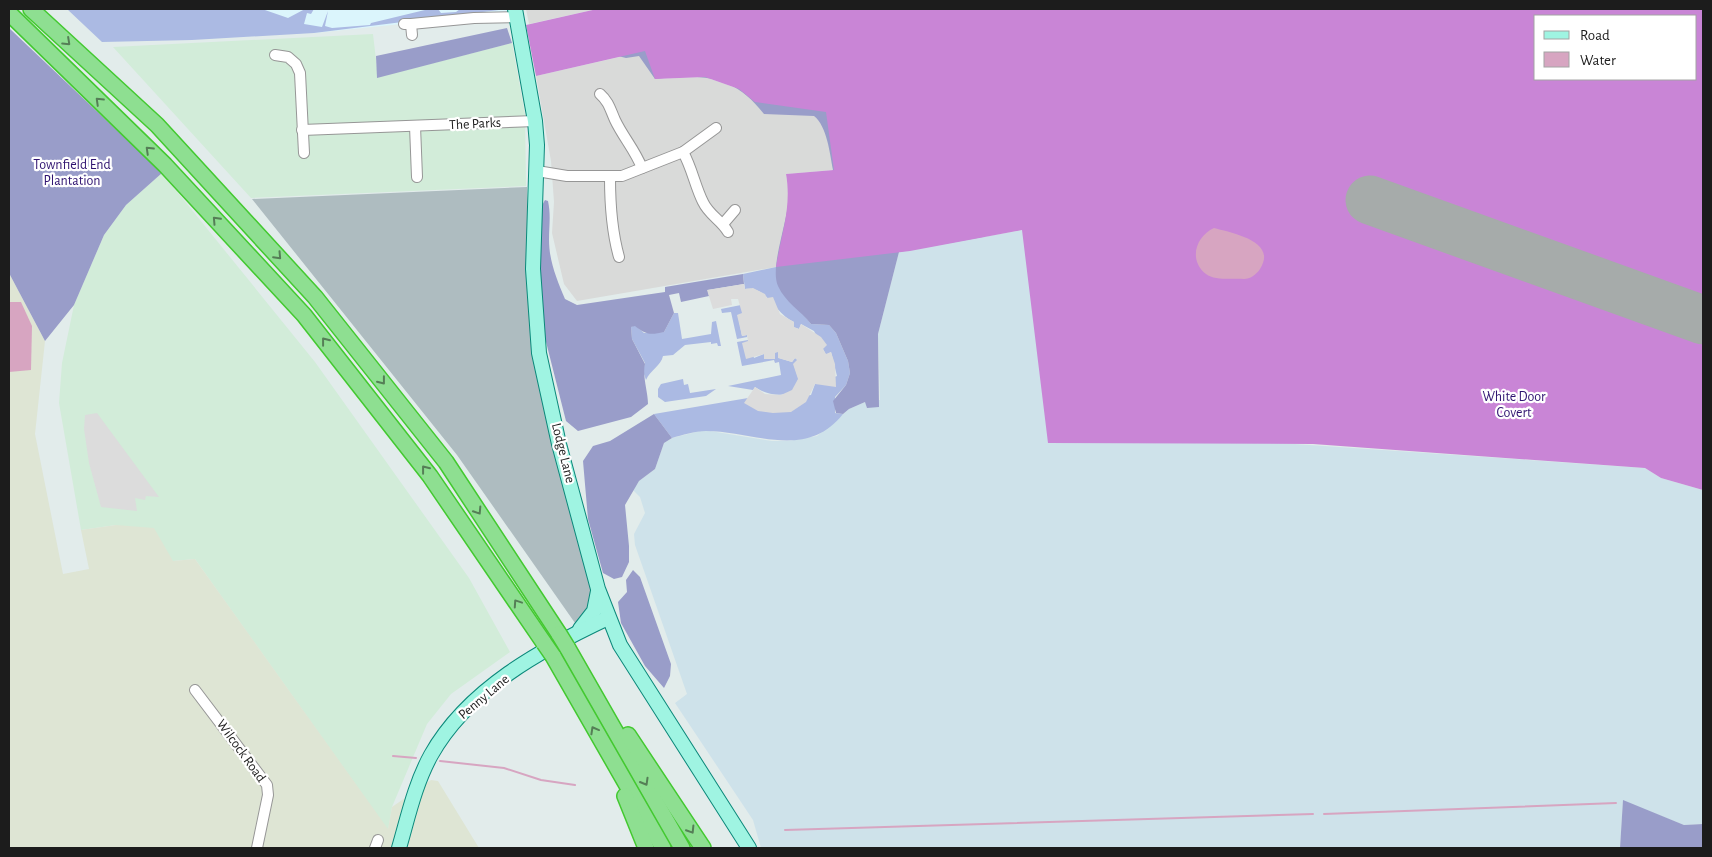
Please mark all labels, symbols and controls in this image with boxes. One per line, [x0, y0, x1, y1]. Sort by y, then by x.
legend [1534, 15, 1697, 80]
text: Road [1580, 28, 1610, 43]
one-way arrow [61, 36, 70, 45]
text: Water [1580, 53, 1616, 68]
one-way arrow [96, 98, 105, 107]
street label: The Parks [449, 116, 501, 132]
one-way arrow [146, 147, 155, 156]
park label: Townfield End Plantation [33, 158, 111, 188]
one-way arrow [213, 217, 222, 226]
one-way arrow [272, 250, 281, 259]
one-way arrow [322, 338, 330, 347]
one-way arrow [376, 375, 384, 384]
park label: White Door Covert [1482, 390, 1546, 420]
street label: Lodge Lane [549, 422, 577, 484]
one-way arrow [422, 466, 430, 475]
one-way arrow [472, 506, 481, 515]
one-way arrow [514, 599, 523, 609]
street label: Penny Lane [456, 672, 512, 722]
street label: Wilcock Road [214, 717, 268, 785]
one-way arrow [591, 727, 601, 736]
one-way arrow [639, 777, 649, 786]
one-way arrow [685, 824, 695, 833]

